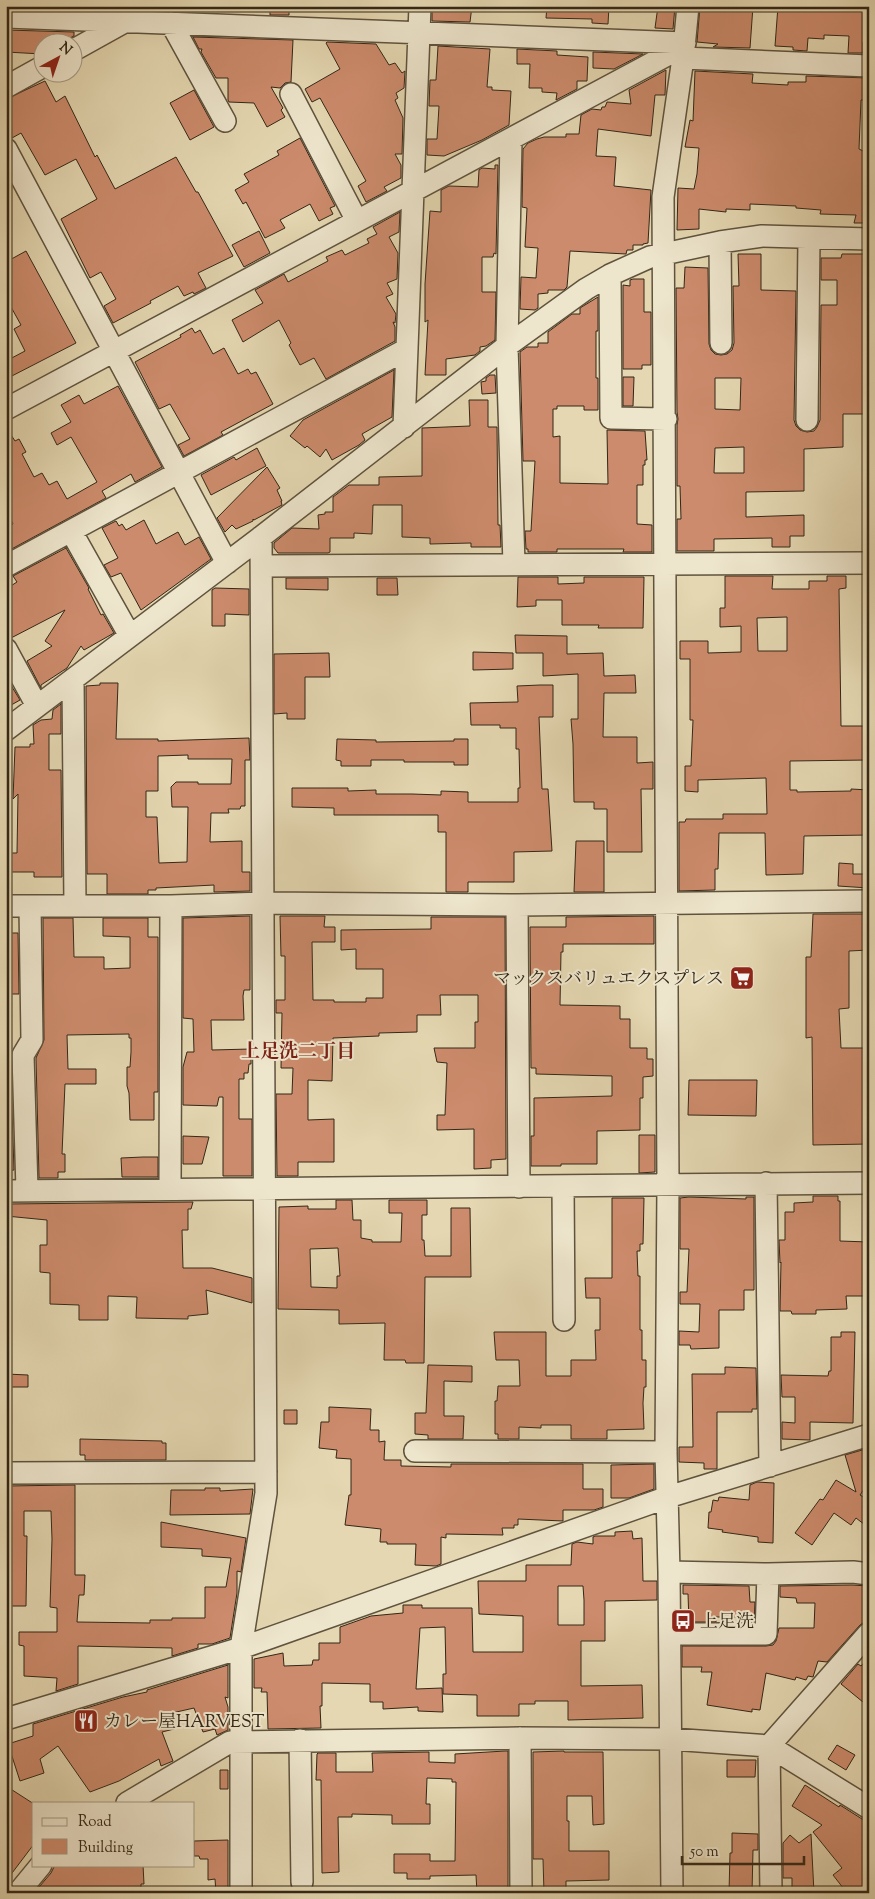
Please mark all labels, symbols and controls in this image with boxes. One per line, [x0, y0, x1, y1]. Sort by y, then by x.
north arrow [32, 32, 82, 82]
text: N [54, 38, 76, 61]
supermarket icon: マックスバリュエクスプレス [729, 965, 755, 991]
place label: マックスバリュエクスプレス [493, 967, 724, 993]
district label: 上足洗二丁目 [241, 1039, 355, 1066]
bus stop icon: 上足洗 [670, 1608, 696, 1634]
place label: 上足洗 [700, 1610, 754, 1636]
restaurant icon: カレー屋HARVEST [73, 1708, 99, 1734]
place label: カレー屋HARVEST [104, 1710, 265, 1736]
legend [32, 1802, 195, 1866]
text: Road [78, 1812, 112, 1833]
scale bar [682, 1834, 805, 1866]
text: Building [78, 1838, 133, 1859]
text: 50 m [689, 1842, 719, 1863]

